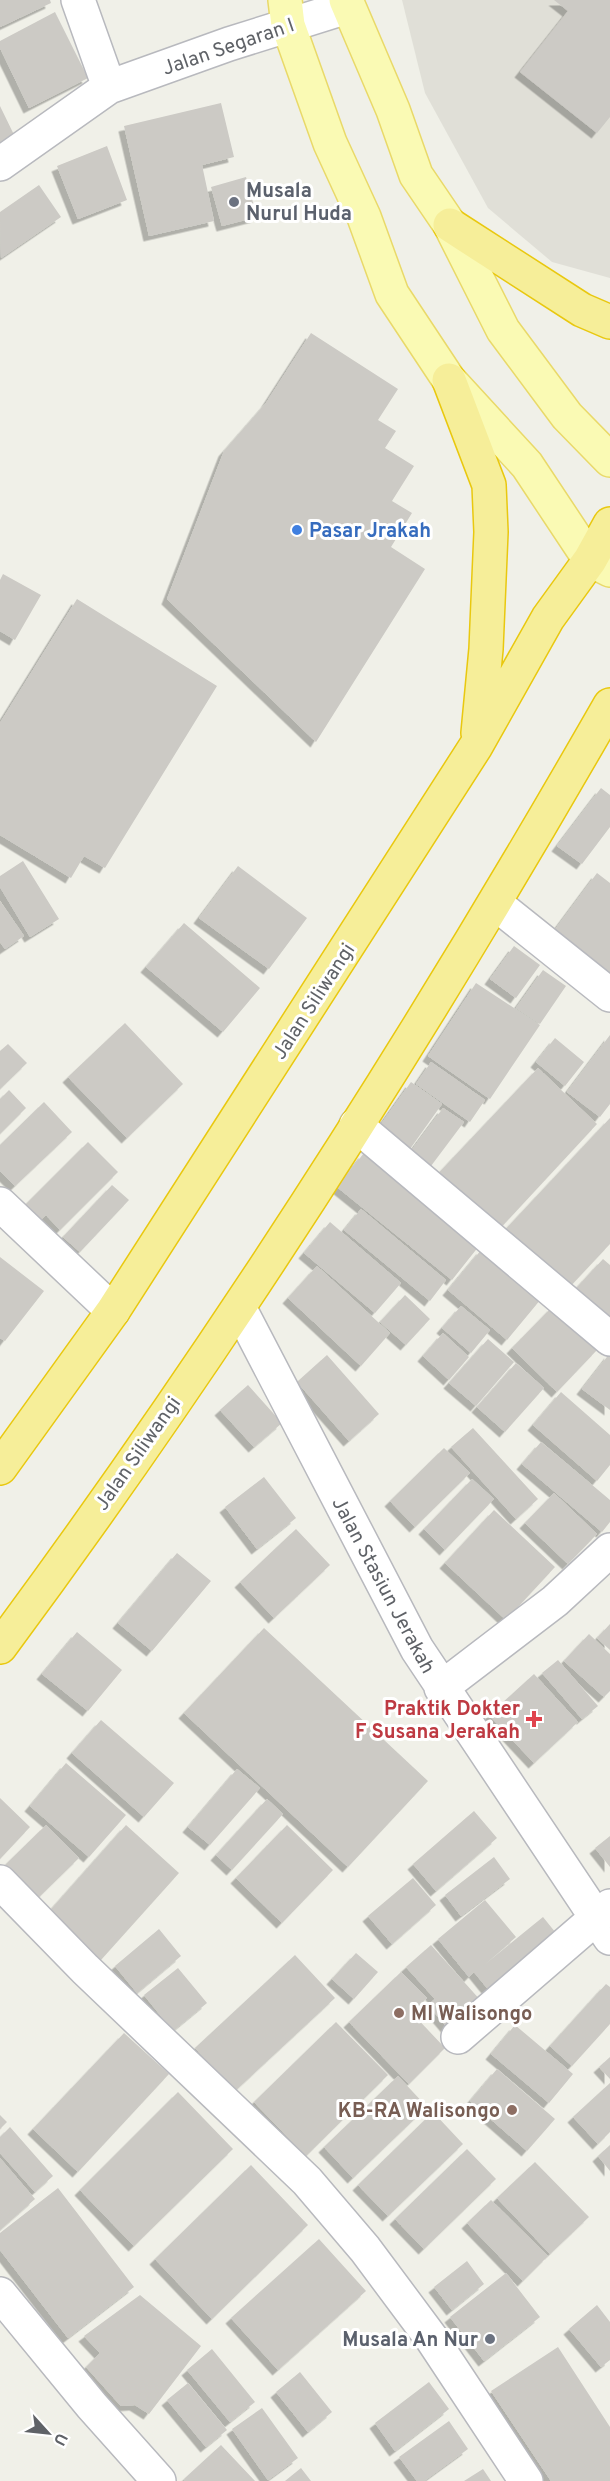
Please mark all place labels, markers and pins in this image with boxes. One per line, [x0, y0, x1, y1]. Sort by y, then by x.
place label: Musala Nurul Huda [246, 179, 352, 228]
marker: Musala Nurul Huda [227, 195, 241, 209]
place label: Pasar Jrakah [309, 519, 431, 545]
marker: Pasar Jrakah [290, 523, 304, 537]
place label: Praktik Dokter F Susana Jerakah [355, 1697, 521, 1746]
marker: Praktik Dokter F Susana Jerakah [525, 1710, 543, 1728]
place label: MI Walisongo [411, 2002, 532, 2028]
marker: MI Walisongo [392, 2006, 406, 2020]
place label: KB-RA Walisongo [338, 2099, 500, 2125]
marker: KB-RA Walisongo [505, 2103, 519, 2117]
place label: Musala An Nur [342, 2328, 479, 2354]
marker: Musala An Nur [483, 2332, 497, 2346]

